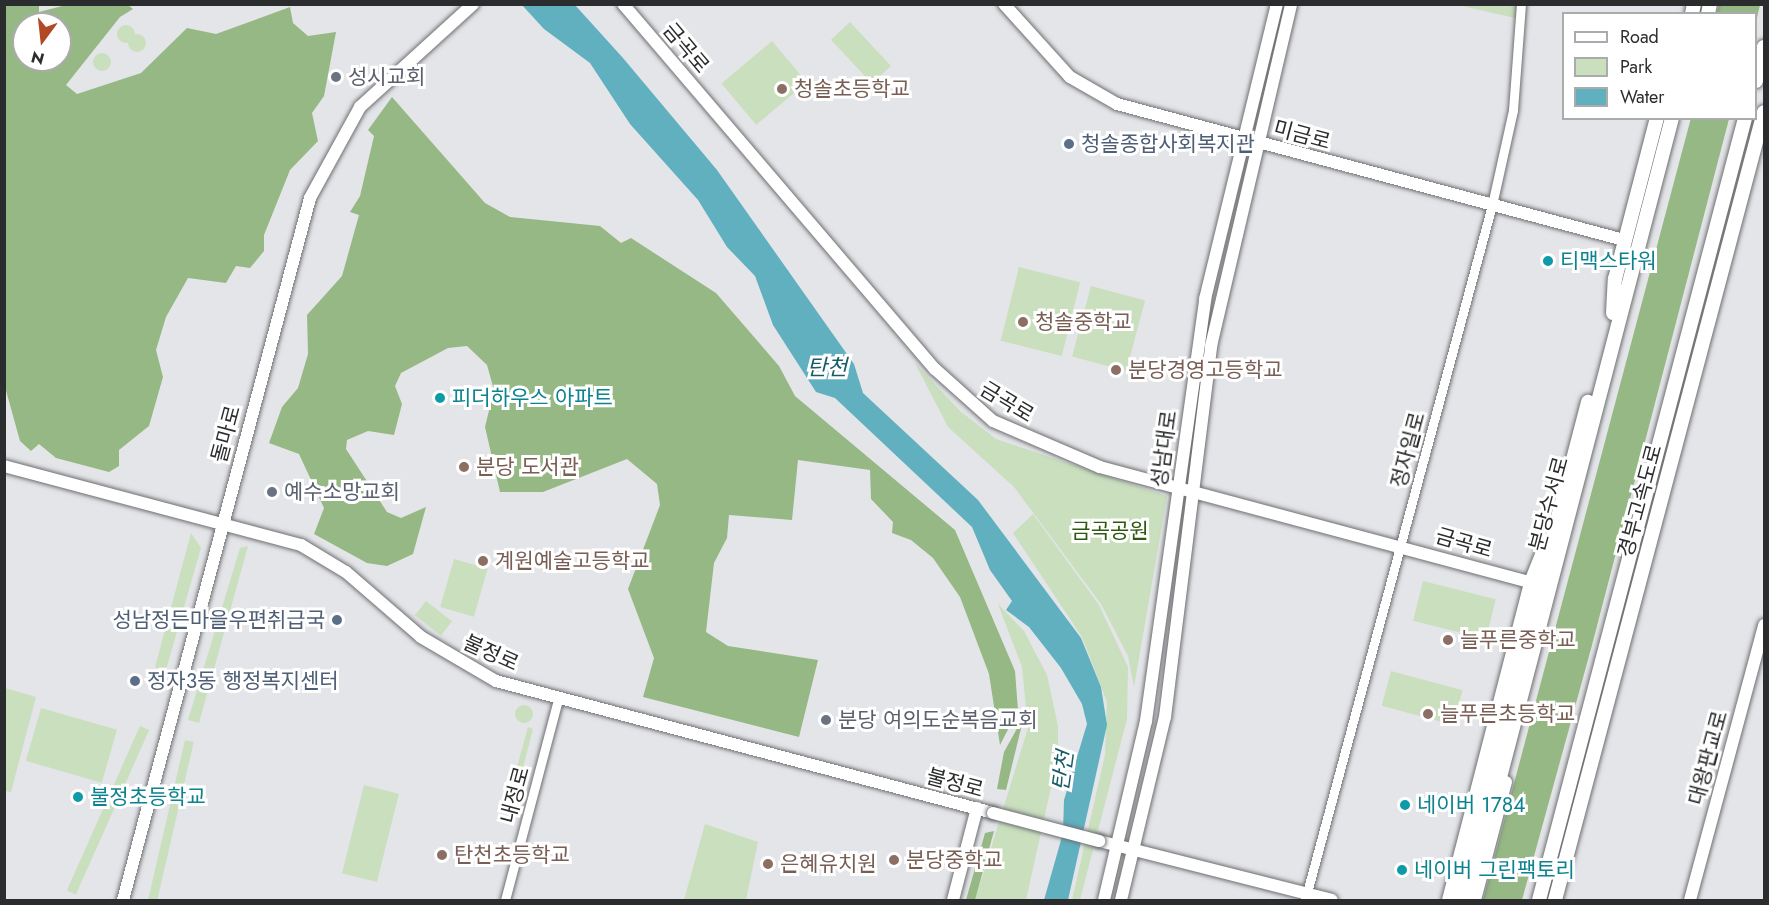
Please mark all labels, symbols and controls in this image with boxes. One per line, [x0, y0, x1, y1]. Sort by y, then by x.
north arrow [12, 12, 72, 72]
legend [1562, 12, 1757, 120]
street label: 금곡로 [658, 18, 714, 78]
text: Road [1620, 24, 1659, 50]
text: N [29, 45, 47, 71]
text: Park [1620, 54, 1652, 80]
place label: 성시교회 [348, 64, 425, 90]
marker: 성시교회 [329, 70, 343, 84]
place label: 청솔초등학교 [794, 76, 910, 102]
marker: 청솔초등학교 [775, 82, 789, 96]
text: Water [1620, 84, 1664, 110]
street label: 미금로 [1271, 115, 1333, 155]
place label: 청솔종합사회복지관 [1081, 131, 1255, 157]
marker: 청솔종합사회복지관 [1062, 137, 1076, 151]
place label: 티맥스타워 [1560, 248, 1657, 274]
marker: 티맥스타워 [1541, 254, 1555, 268]
place label: 청솔중학교 [1035, 309, 1132, 335]
marker: 청솔중학교 [1016, 315, 1030, 329]
water label: 탄천 [807, 355, 847, 381]
place label: 분당경영고등학교 [1128, 357, 1283, 383]
marker: 분당경영고등학교 [1109, 363, 1123, 377]
street label: 금곡로 [976, 376, 1038, 428]
place label: 피더하우스 아파트 [452, 385, 613, 411]
marker: 피더하우스 아파트 [433, 391, 447, 405]
street label: 돌마로 [206, 403, 246, 465]
street label: 성남대로 [1146, 409, 1182, 489]
street label: 정자일로 [1386, 409, 1430, 491]
street label: 경부고속도로 [1613, 442, 1667, 560]
place label: 분당 도서관 [476, 454, 579, 480]
street label: 분당수서로 [1524, 454, 1574, 554]
marker: 분당 도서관 [457, 460, 471, 474]
place label: 예수소망교회 [284, 479, 400, 505]
marker: 예수소망교회 [265, 485, 279, 499]
park label: 금곡공원 [1071, 518, 1149, 544]
street label: 금곡로 [1433, 523, 1495, 563]
place label: 계원예술고등학교 [495, 548, 650, 574]
marker: 계원예술고등학교 [476, 554, 490, 568]
place label: 성남정든마을우편취급국 [112, 607, 325, 633]
marker: 성남정든마을우편취급국 [330, 613, 344, 627]
place label: 늘푸른중학교 [1460, 627, 1576, 653]
street label: 불정로 [459, 630, 523, 676]
marker: 늘푸른중학교 [1441, 633, 1455, 647]
place label: 정자3동 행정복지센터 [147, 668, 339, 694]
marker: 정자3동 행정복지센터 [128, 674, 142, 688]
place label: 늘푸른초등학교 [1440, 701, 1575, 727]
place label: 분당 여의도순복음교회 [838, 707, 1037, 733]
marker: 늘푸른초등학교 [1421, 707, 1435, 721]
street label: 대왕판교로 [1683, 708, 1733, 808]
marker: 분당 여의도순복음교회 [819, 713, 833, 727]
water label: 탄천 [1047, 749, 1079, 793]
street label: 불정로 [924, 763, 986, 803]
street label: 내정로 [495, 764, 535, 826]
place label: 불정초등학교 [90, 784, 206, 810]
marker: 불정초등학교 [71, 790, 85, 804]
place label: 네이버 1784 [1417, 792, 1525, 818]
marker: 네이버 1784 [1398, 798, 1412, 812]
place label: 탄천초등학교 [454, 842, 570, 868]
place label: 분당중학교 [906, 847, 1003, 873]
marker: 탄천초등학교 [435, 848, 449, 862]
place label: 은혜유치원 [780, 851, 877, 877]
marker: 분당중학교 [887, 853, 901, 867]
marker: 은혜유치원 [761, 857, 775, 871]
place label: 네이버 그린팩토리 [1414, 857, 1575, 883]
marker: 네이버 그린팩토리 [1395, 863, 1409, 877]

